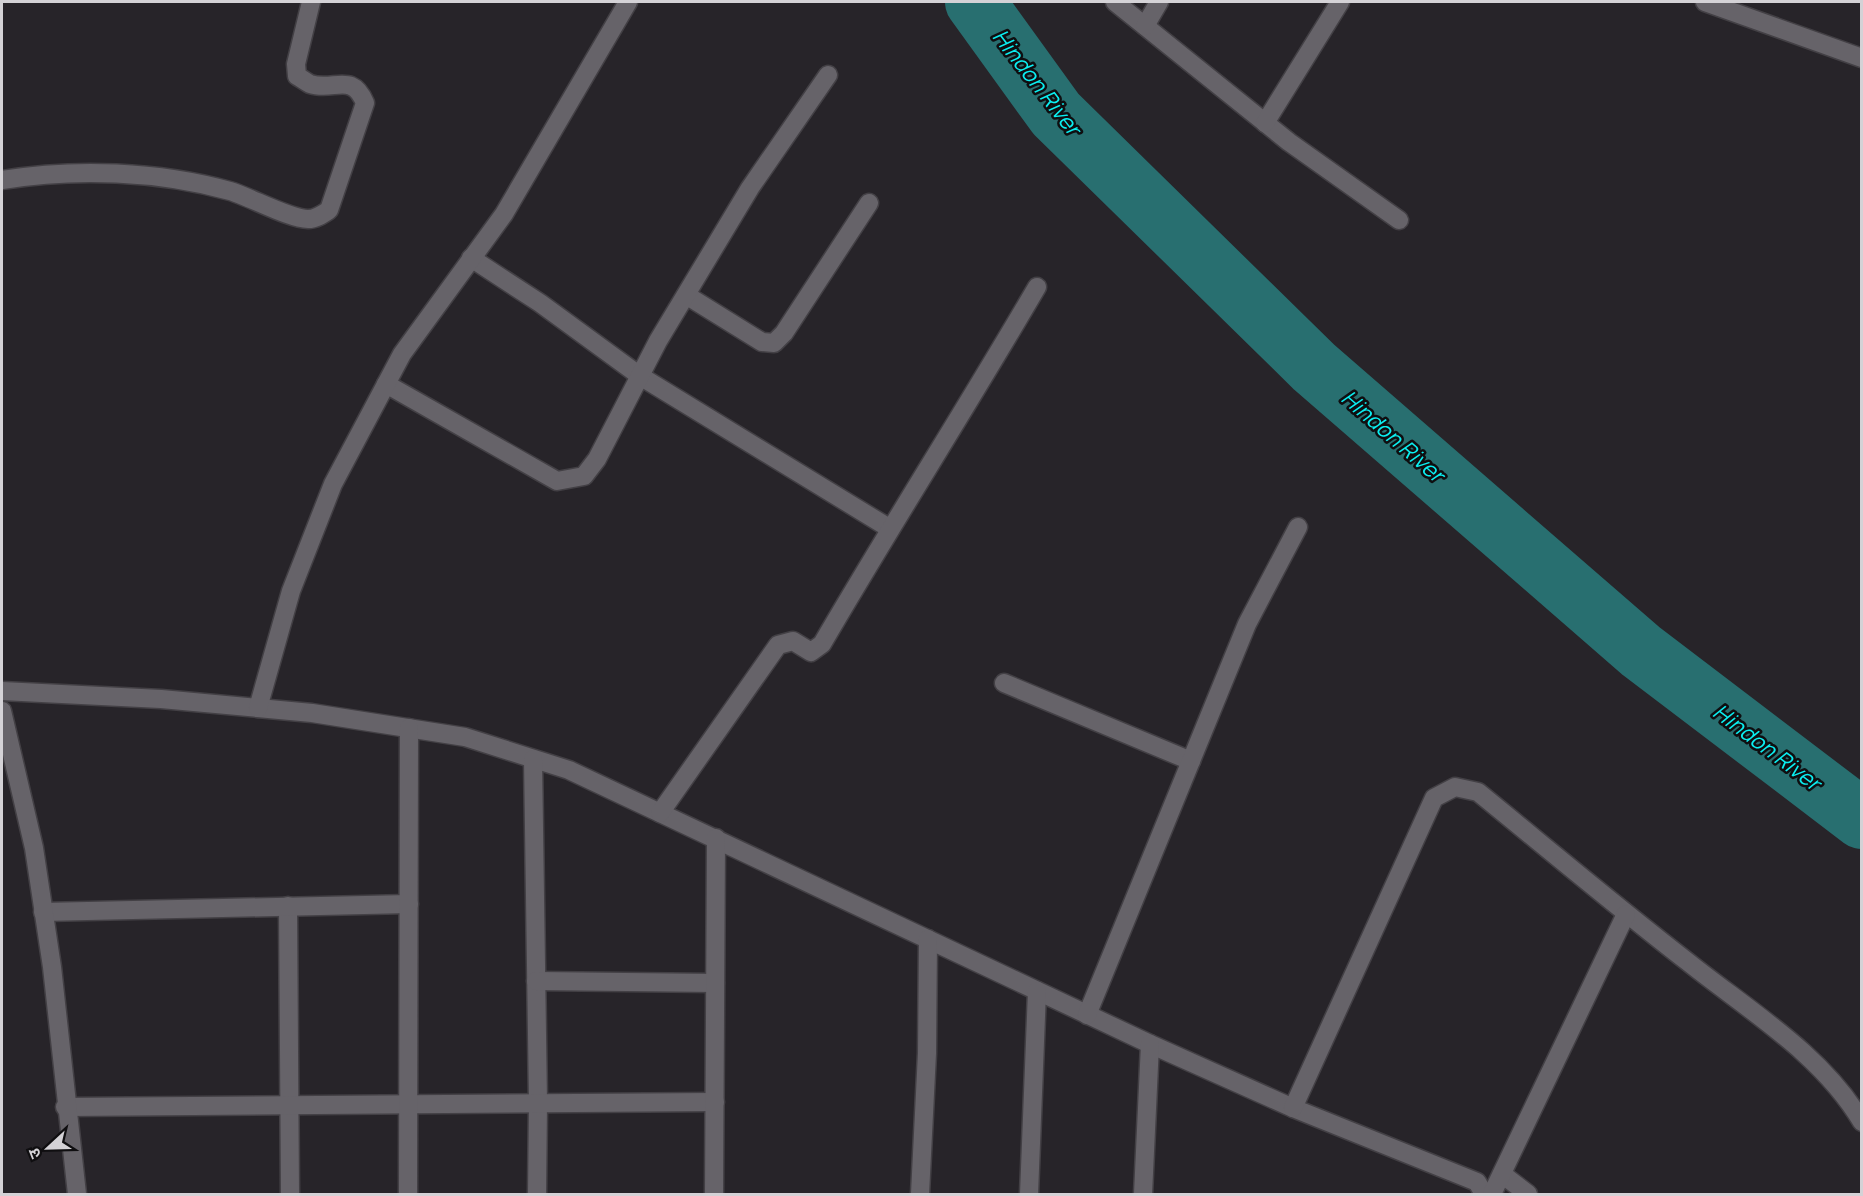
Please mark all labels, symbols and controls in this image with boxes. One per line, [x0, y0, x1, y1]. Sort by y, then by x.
water label: Hindon River [986, 23, 1090, 144]
water label: Hindon River [1335, 383, 1453, 491]
water label: Hindon River [1707, 697, 1829, 799]
north arrow [18, 1118, 78, 1178]
text: उ [22, 1145, 46, 1162]

